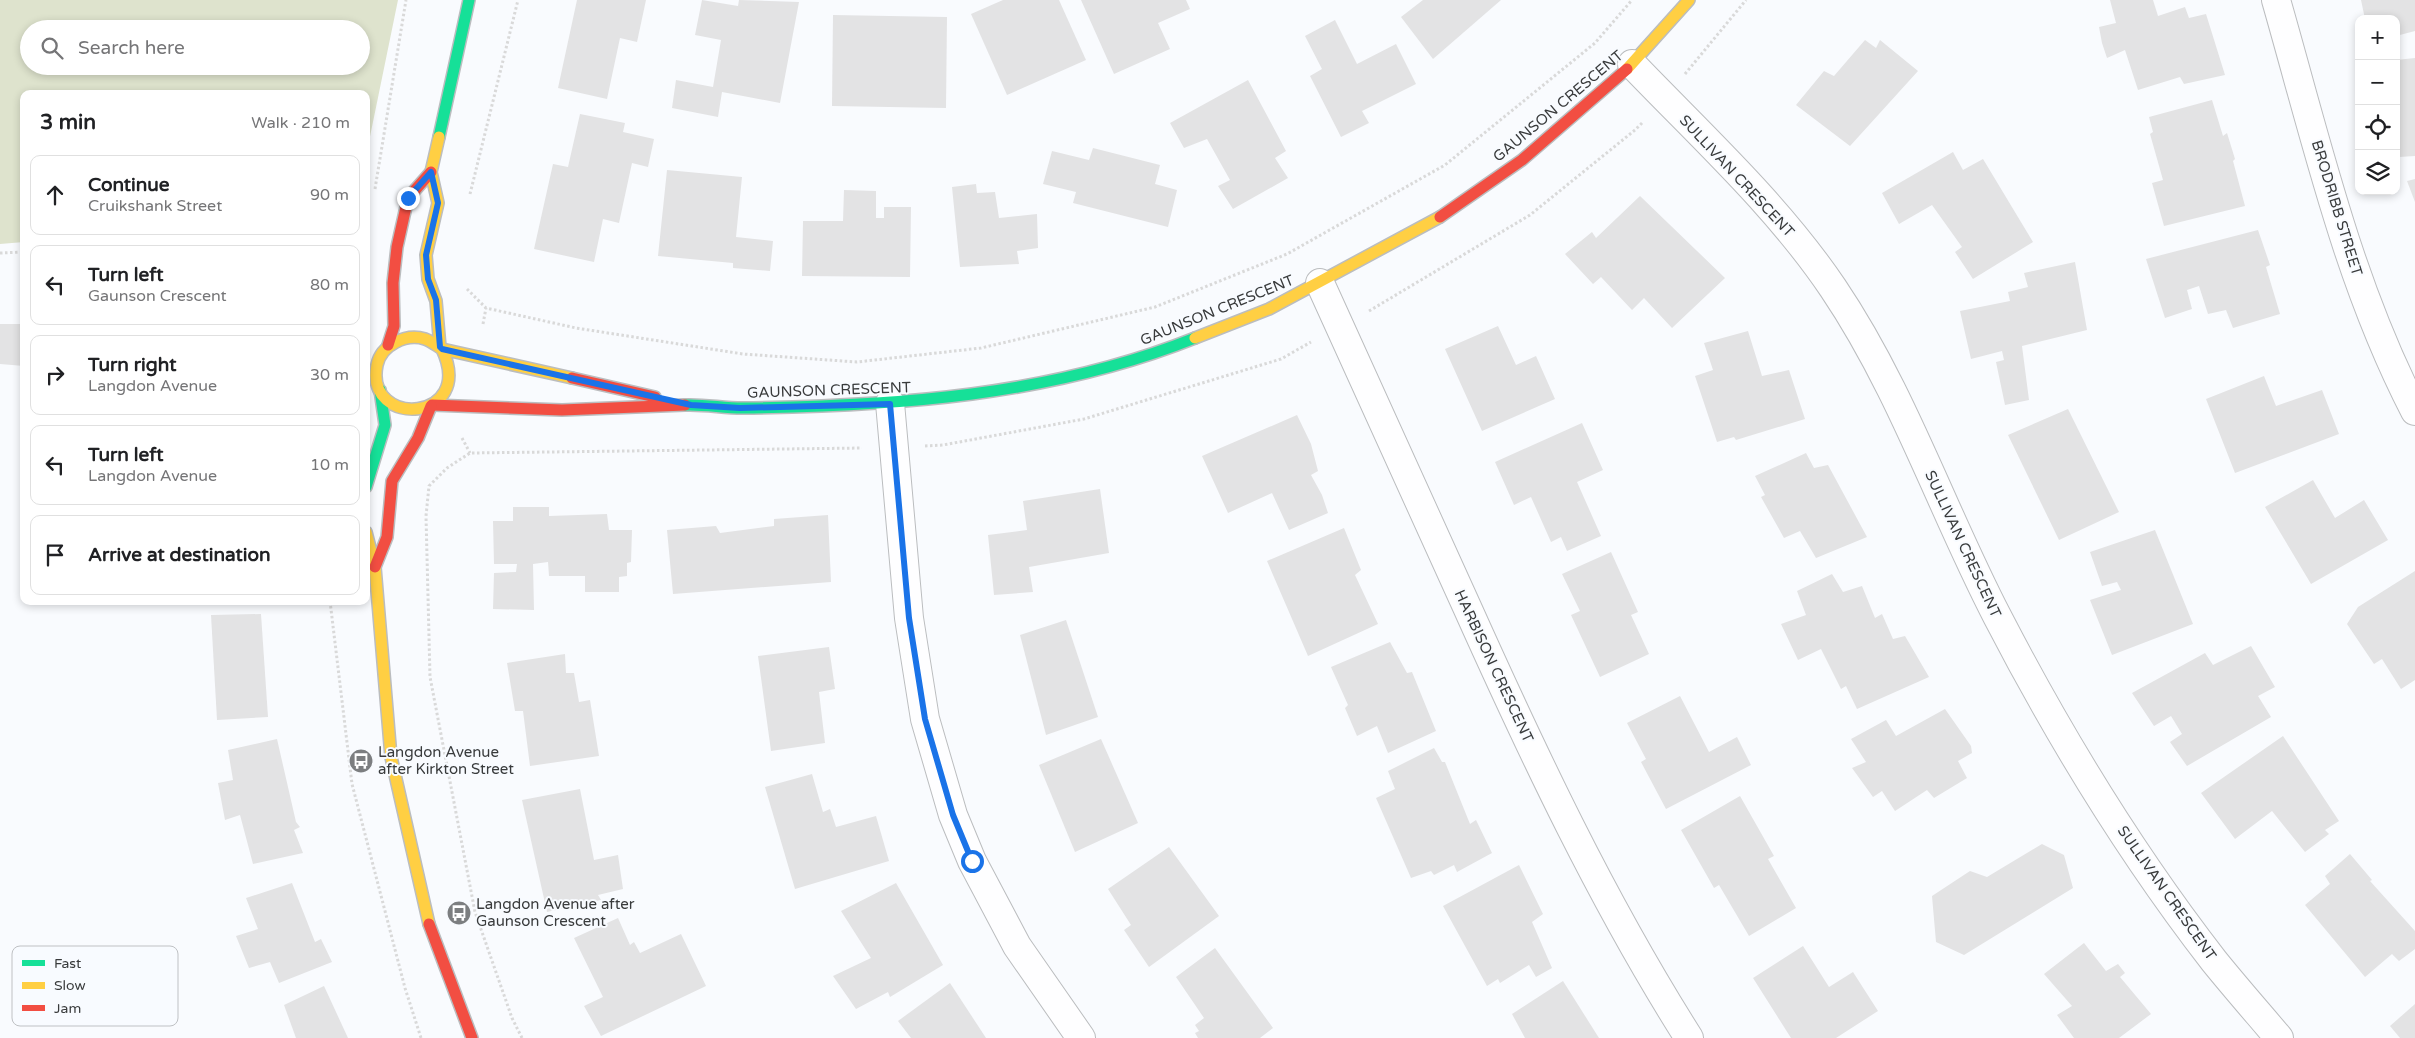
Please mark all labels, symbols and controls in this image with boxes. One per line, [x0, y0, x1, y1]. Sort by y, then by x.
map controls [2355, 15, 2400, 195]
button: + [2355, 15, 2400, 60]
search box [20, 20, 370, 75]
icon: search [38, 34, 66, 62]
text: Search here [78, 37, 185, 59]
street label: GAUNSON CRESCENT [1489, 46, 1627, 166]
button: − [2355, 60, 2400, 105]
button: locate [2355, 105, 2400, 150]
text: 3 min [40, 110, 96, 135]
street label: SULLIVAN CRESCENT [1676, 111, 1798, 241]
text: Walk · 210 m [251, 113, 350, 133]
street label: BRODRIBB STREET [2308, 138, 2366, 278]
button: layers [2355, 150, 2400, 195]
text: Continue [88, 174, 170, 196]
icon: ahead [41, 181, 69, 209]
text: 90 m [310, 185, 349, 205]
route end [397, 187, 420, 210]
text: Cruikshank Street [88, 196, 222, 216]
text: Turn left [88, 264, 164, 286]
icon: left [41, 271, 69, 299]
street label: GAUNSON CRESCENT [1138, 271, 1296, 349]
text: 80 m [310, 275, 349, 295]
text: Gaunson Crescent [88, 286, 227, 306]
text: Turn right [88, 354, 176, 376]
icon: right [41, 361, 69, 389]
text: 30 m [310, 365, 349, 385]
text: Langdon Avenue [88, 376, 217, 396]
street label: GAUNSON CRESCENT [747, 378, 911, 402]
text: Turn left [88, 444, 164, 466]
icon: left [41, 451, 69, 479]
text: 10 m [310, 455, 349, 475]
text: Langdon Avenue [88, 466, 217, 486]
street label: SULLIVAN CRESCENT [1921, 468, 2005, 620]
icon: arrive [41, 541, 69, 569]
text: Arrive at destination [88, 544, 271, 566]
street label: HARBISON CRESCENT [1451, 587, 1537, 745]
place label: Langdon Avenue after Kirkton Street [378, 743, 514, 778]
bus stop icon: Langdon Avenue after Kirkton Street [348, 748, 374, 774]
street label: SULLIVAN CRESCENT [2114, 822, 2220, 964]
route start [961, 850, 984, 873]
place label: Langdon Avenue after Gaunson Crescent [476, 895, 635, 930]
bus stop icon: Langdon Avenue after Gaunson Crescent [446, 900, 472, 926]
legend [12, 946, 178, 1026]
text: Fast [54, 955, 82, 972]
text: Slow [54, 977, 86, 994]
text: Jam [54, 1000, 81, 1017]

